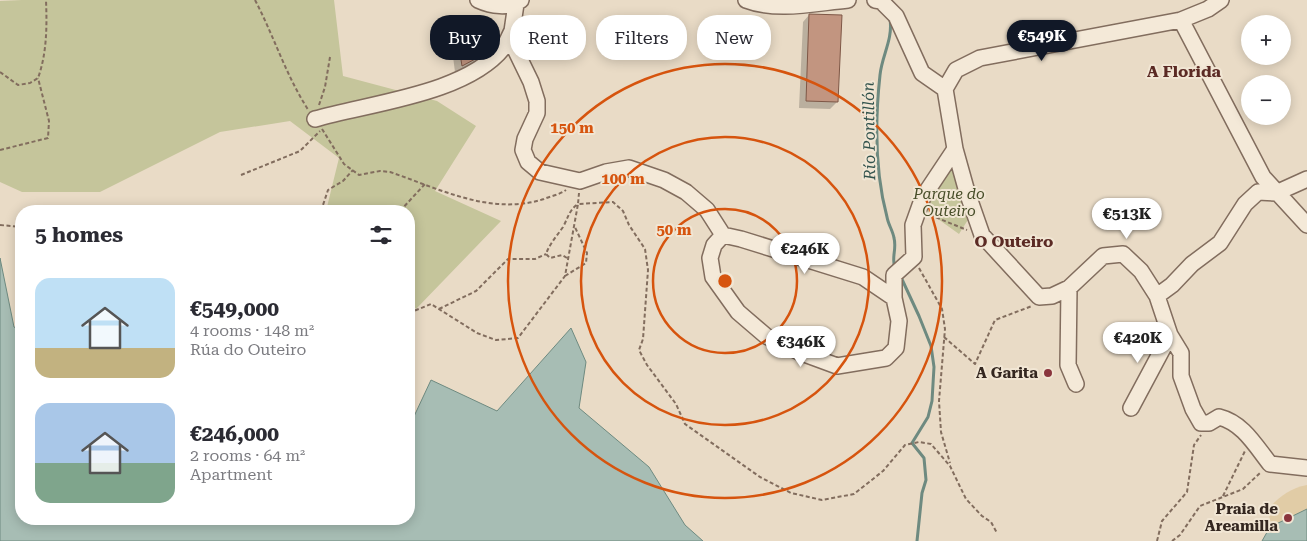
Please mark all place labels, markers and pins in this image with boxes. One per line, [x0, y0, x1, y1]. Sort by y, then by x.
pin: €549K [1007, 20, 1077, 62]
pin: €513K [1092, 198, 1162, 240]
pin: €246K [770, 232, 840, 275]
centre of rings [716, 272, 734, 290]
pin: €420K [1103, 322, 1173, 364]
pin: €346K [766, 326, 836, 368]
place label: A Garita [976, 364, 1038, 382]
marker: A Garita [1042, 367, 1054, 379]
place label: Praia de Areamilla [1205, 500, 1278, 535]
marker: Praia de Areamilla [1282, 512, 1294, 524]

